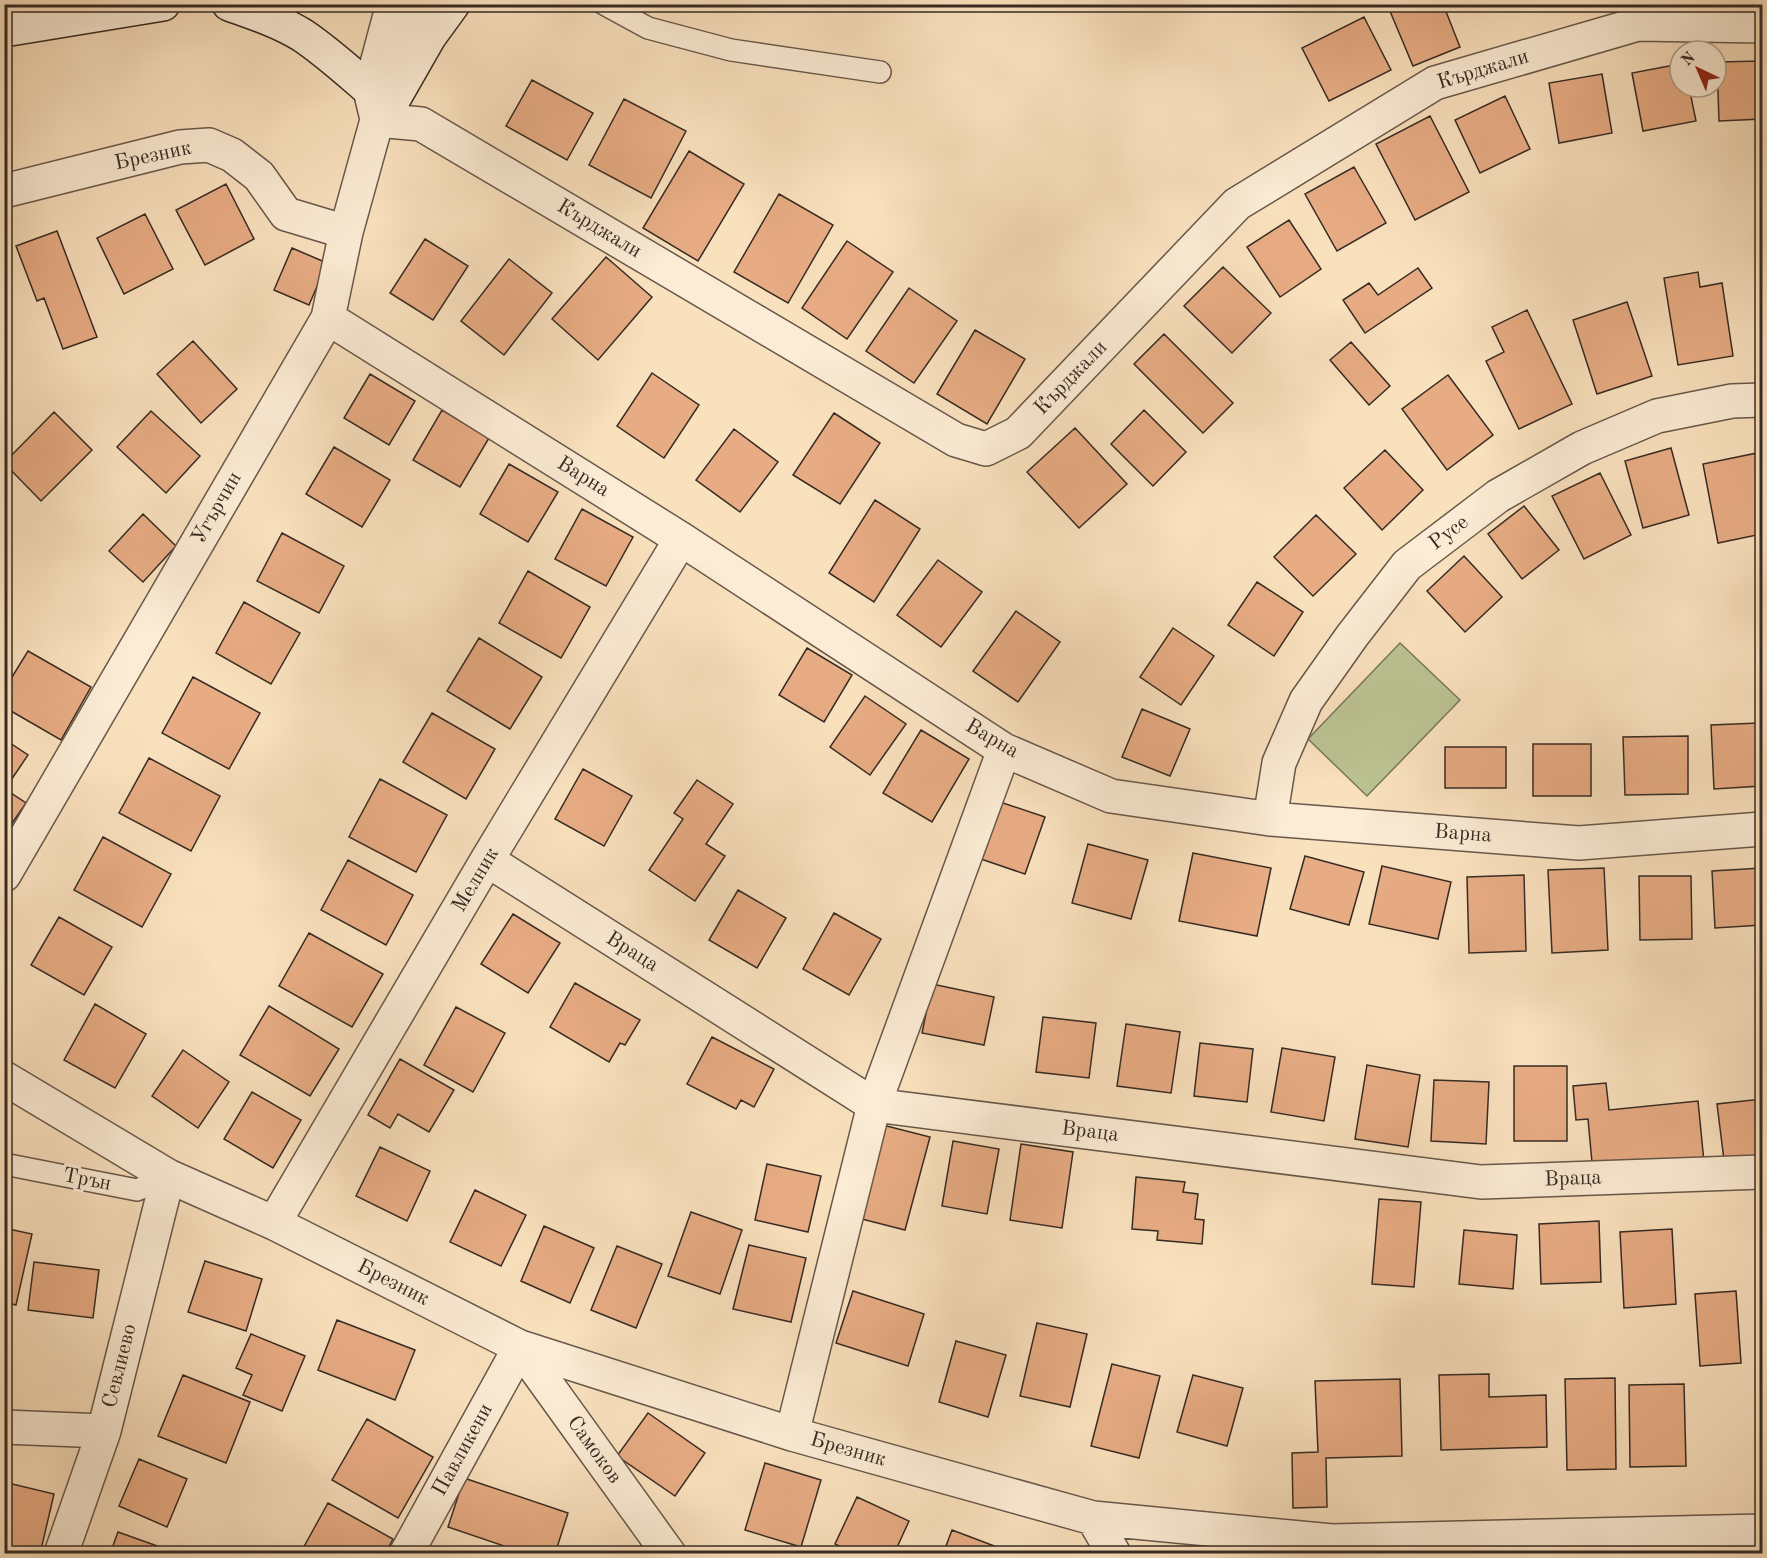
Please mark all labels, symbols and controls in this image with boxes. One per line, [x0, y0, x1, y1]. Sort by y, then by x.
north arrow [1668, 39, 1728, 99]
street label: Кърджали [1435, 46, 1531, 94]
text: N [1679, 49, 1699, 70]
street label: Брезник [113, 138, 194, 174]
street label: Кърджали [553, 196, 645, 262]
street label: Кърджали [1031, 337, 1111, 419]
street label: Варна [553, 453, 613, 501]
street label: Угърчин [188, 469, 246, 547]
street label: Русе [1425, 512, 1473, 554]
street label: Варна [962, 716, 1022, 762]
street label: Варна [1434, 822, 1492, 846]
street label: Мелник [449, 844, 504, 916]
street label: Враца [602, 928, 662, 976]
street label: Враца [1060, 1118, 1120, 1146]
street label: Трън [61, 1165, 113, 1195]
street label: Враца [1544, 1168, 1602, 1190]
street label: Брезник [354, 1256, 433, 1310]
street label: Севлиево [99, 1322, 141, 1410]
street label: Павликени [429, 1400, 497, 1500]
street label: Самоков [563, 1412, 625, 1488]
street label: Брезник [808, 1429, 889, 1471]

